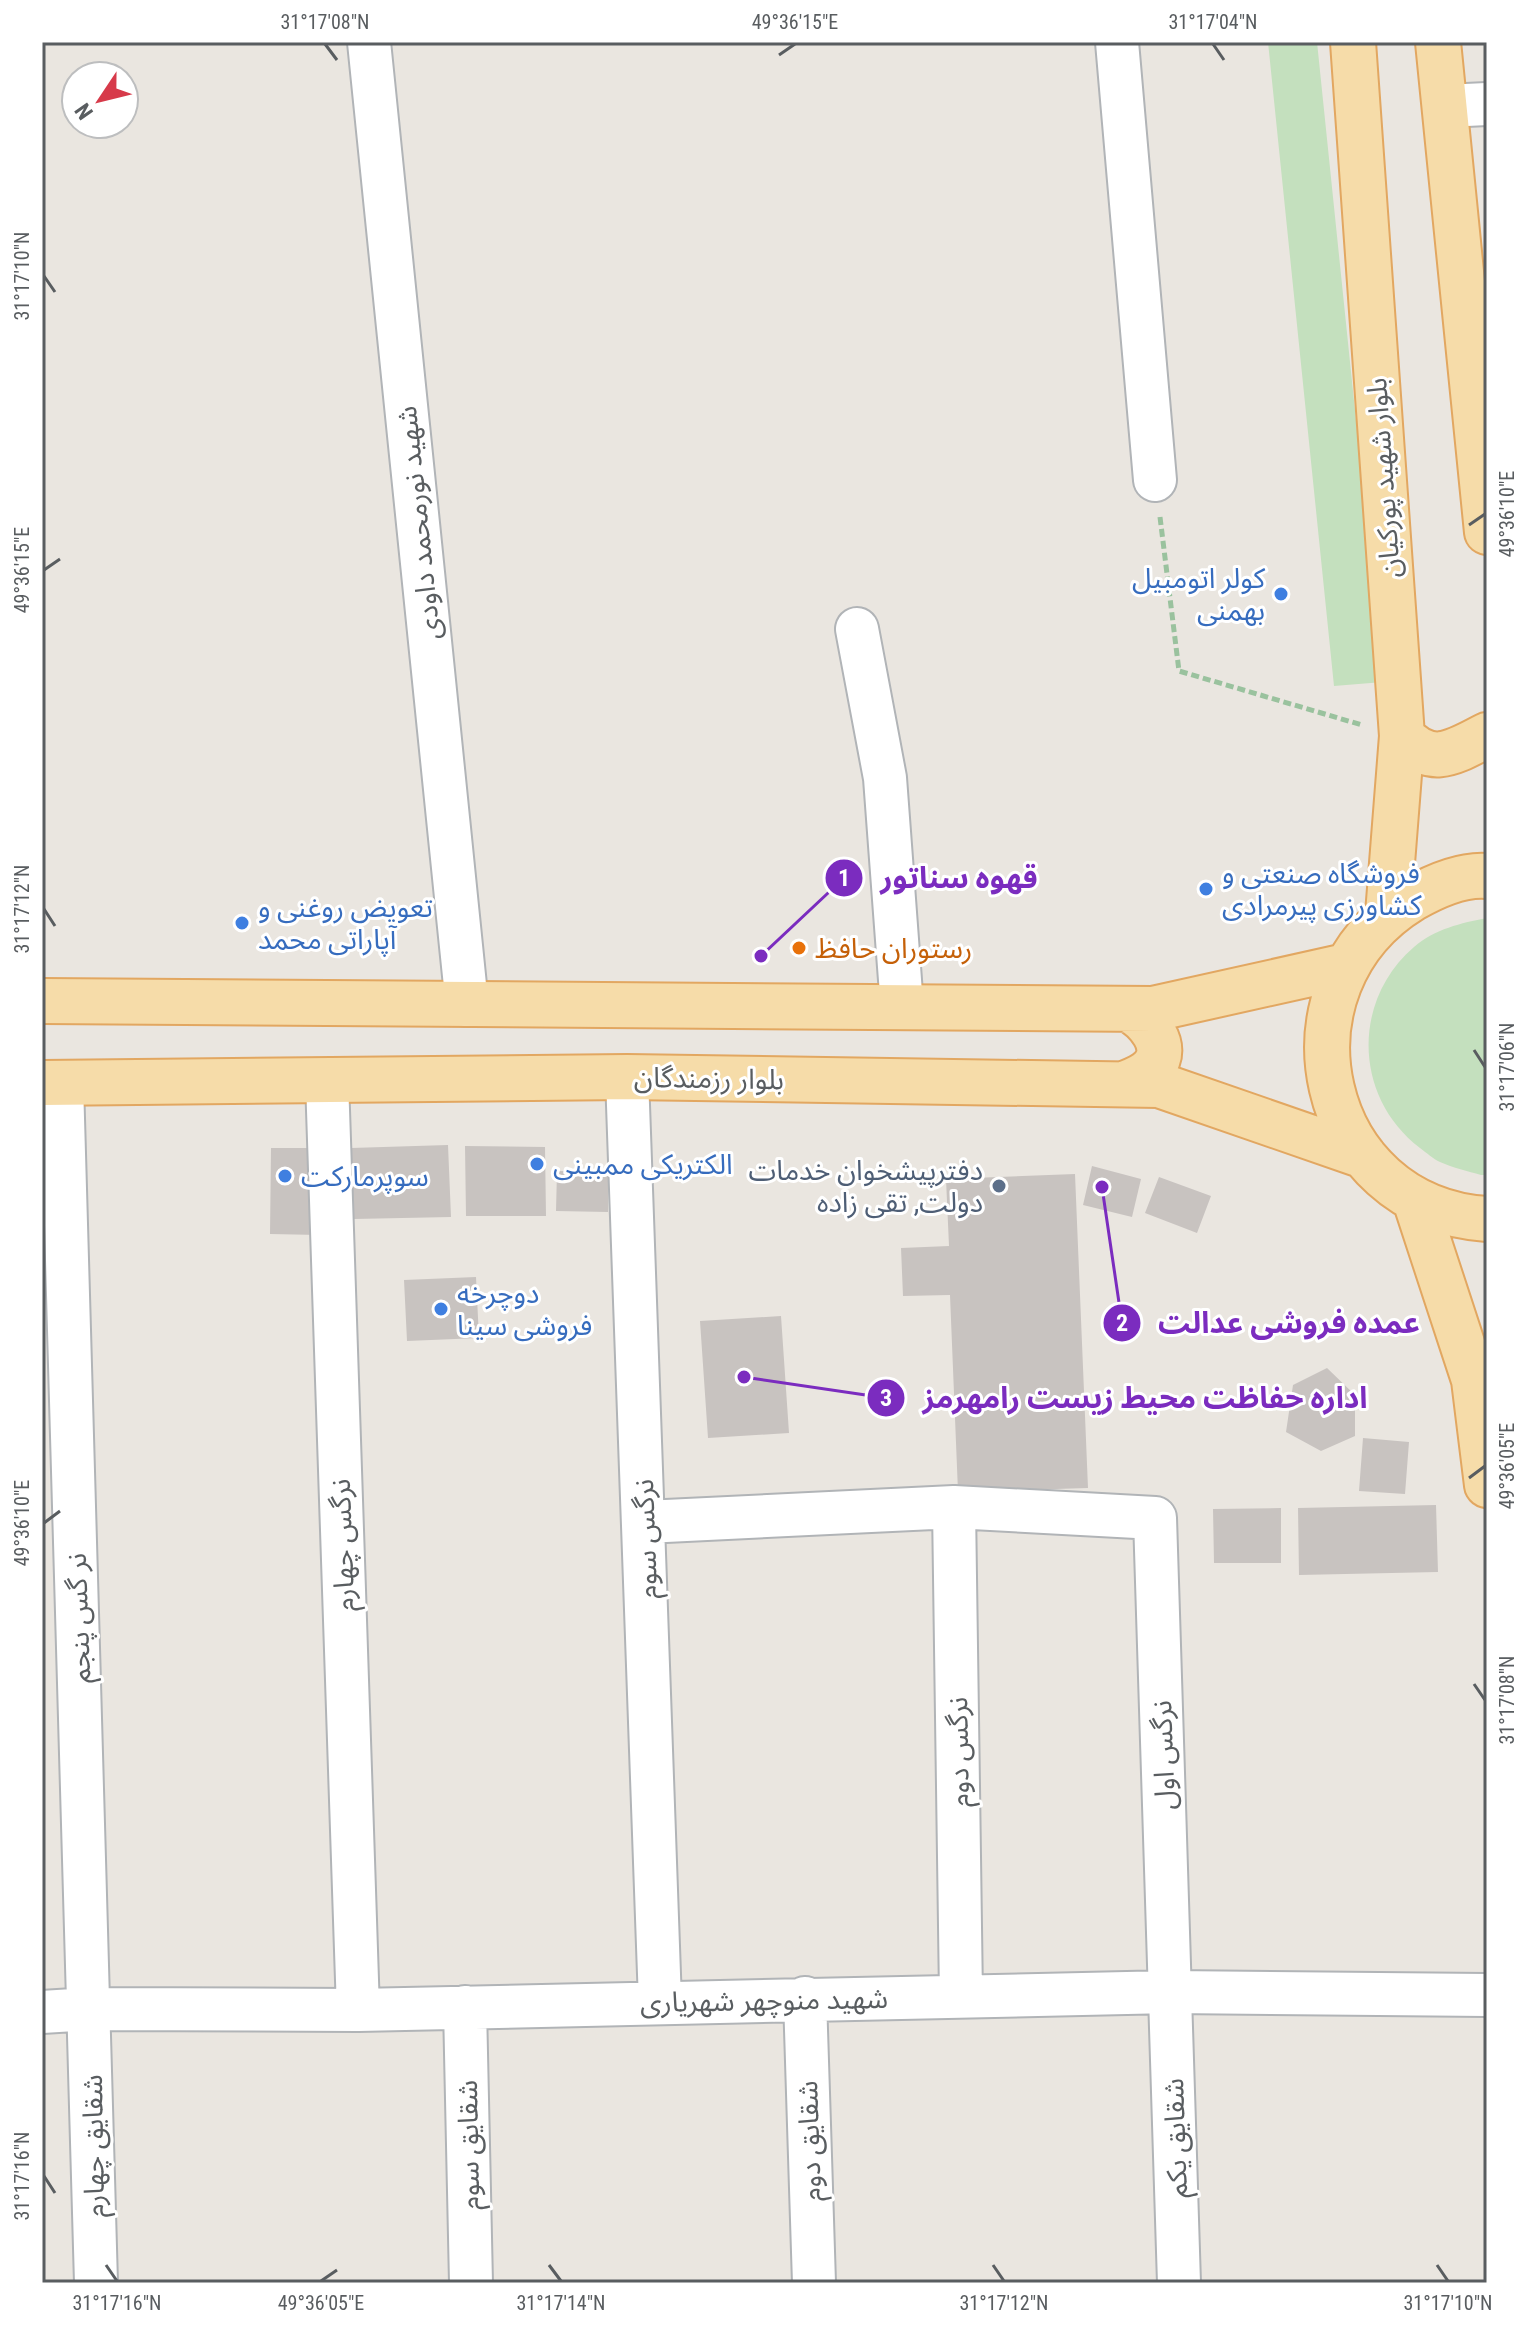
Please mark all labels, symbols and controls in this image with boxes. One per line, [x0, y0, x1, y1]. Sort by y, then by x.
text: 31°17'08"N [280, 10, 370, 34]
text: 49°36'15"E [752, 10, 838, 34]
text: 31°17'04"N [1168, 10, 1258, 34]
north arrow [60, 60, 140, 140]
text: N [70, 98, 98, 124]
text: 31°17'10"N [10, 231, 34, 321]
street label: بلوار شهید پورکیان [1360, 377, 1408, 579]
street label: شهید نورمحمد داودی [390, 404, 447, 642]
text: 49°36'10"E [1495, 471, 1519, 557]
text: 49°36'15"E [10, 527, 34, 613]
place label: کولر اتومبیل بهمنی [1132, 562, 1265, 627]
marker: کولر اتومبیل بهمنی [1272, 585, 1290, 603]
callout: قهوه سناتور [824, 851, 1054, 905]
place label: فروشگاه صنعتی و کشاورزی پیرمرادی [1222, 857, 1422, 923]
text: قهوه سناتور [878, 860, 1038, 895]
text: 31°17'12"N [10, 864, 34, 954]
text: 1 [838, 864, 850, 892]
marker: فروشگاه صنعتی و کشاورزی پیرمرادی [1197, 880, 1215, 898]
place label: تعویض روغنی و آپاراتی محمد [258, 891, 433, 957]
marker: تعویض روغنی و آپاراتی محمد [233, 914, 251, 932]
place label: رستوران حافظ [815, 932, 972, 965]
marker: رستوران حافظ [790, 939, 808, 957]
text: 31°17'06"N [1495, 1022, 1519, 1112]
street label: بلوار رزمندگان [634, 1061, 784, 1096]
place label: الکتریکی ممبینی [553, 1148, 733, 1181]
place label: دفترپیشخوان خدمات دولت, تقی زاده [748, 1154, 983, 1219]
marker: الکتریکی ممبینی [528, 1155, 546, 1173]
place label: سوپرمارکت [301, 1160, 429, 1194]
marker: سوپرمارکت [276, 1167, 294, 1185]
marker: دفترپیشخوان خدمات دولت, تقی زاده [990, 1177, 1008, 1195]
place label: دوچرخه فروشی سینا [457, 1277, 592, 1342]
callout: عمده فروشی عدالت [1102, 1296, 1436, 1350]
marker: دوچرخه فروشی سینا [432, 1300, 450, 1318]
text: عمده فروشی عدالت [1158, 1305, 1420, 1340]
text: 2 [1116, 1309, 1128, 1337]
callout: اداره حفاظت محیط زیست رامهرمز [866, 1371, 1383, 1425]
text: اداره حفاظت محیط زیست رامهرمز [920, 1380, 1368, 1415]
text: 3 [880, 1384, 892, 1412]
text: 49°36'05"E [1495, 1423, 1519, 1509]
street label: نرگس چهارم [324, 1478, 365, 1612]
street label: نرگس سوم [627, 1478, 668, 1599]
text: 49°36'10"E [10, 1480, 34, 1566]
street label: نر گس پنجم [60, 1552, 102, 1684]
text: 31°17'08"N [1495, 1655, 1519, 1745]
street label: نرگس دوم [941, 1696, 980, 1807]
street label: نرگس اول [1145, 1700, 1182, 1810]
street label: شهید منوچهر شهریاری [640, 1982, 888, 2020]
street label: شقایق چهارم [76, 2074, 115, 2218]
street label: شقایق یکم [1157, 2077, 1199, 2198]
street label: شقایق سوم [451, 2080, 490, 2210]
street label: شقایق دوم [791, 2080, 832, 2202]
text: 31°17'16"N [10, 2131, 34, 2221]
text: 31°17'16"N [72, 2291, 162, 2315]
text: 49°36'05"E [278, 2291, 364, 2315]
text: 31°17'14"N [516, 2291, 606, 2315]
text: 31°17'12"N [959, 2291, 1049, 2315]
text: 31°17'10"N [1403, 2291, 1493, 2315]

